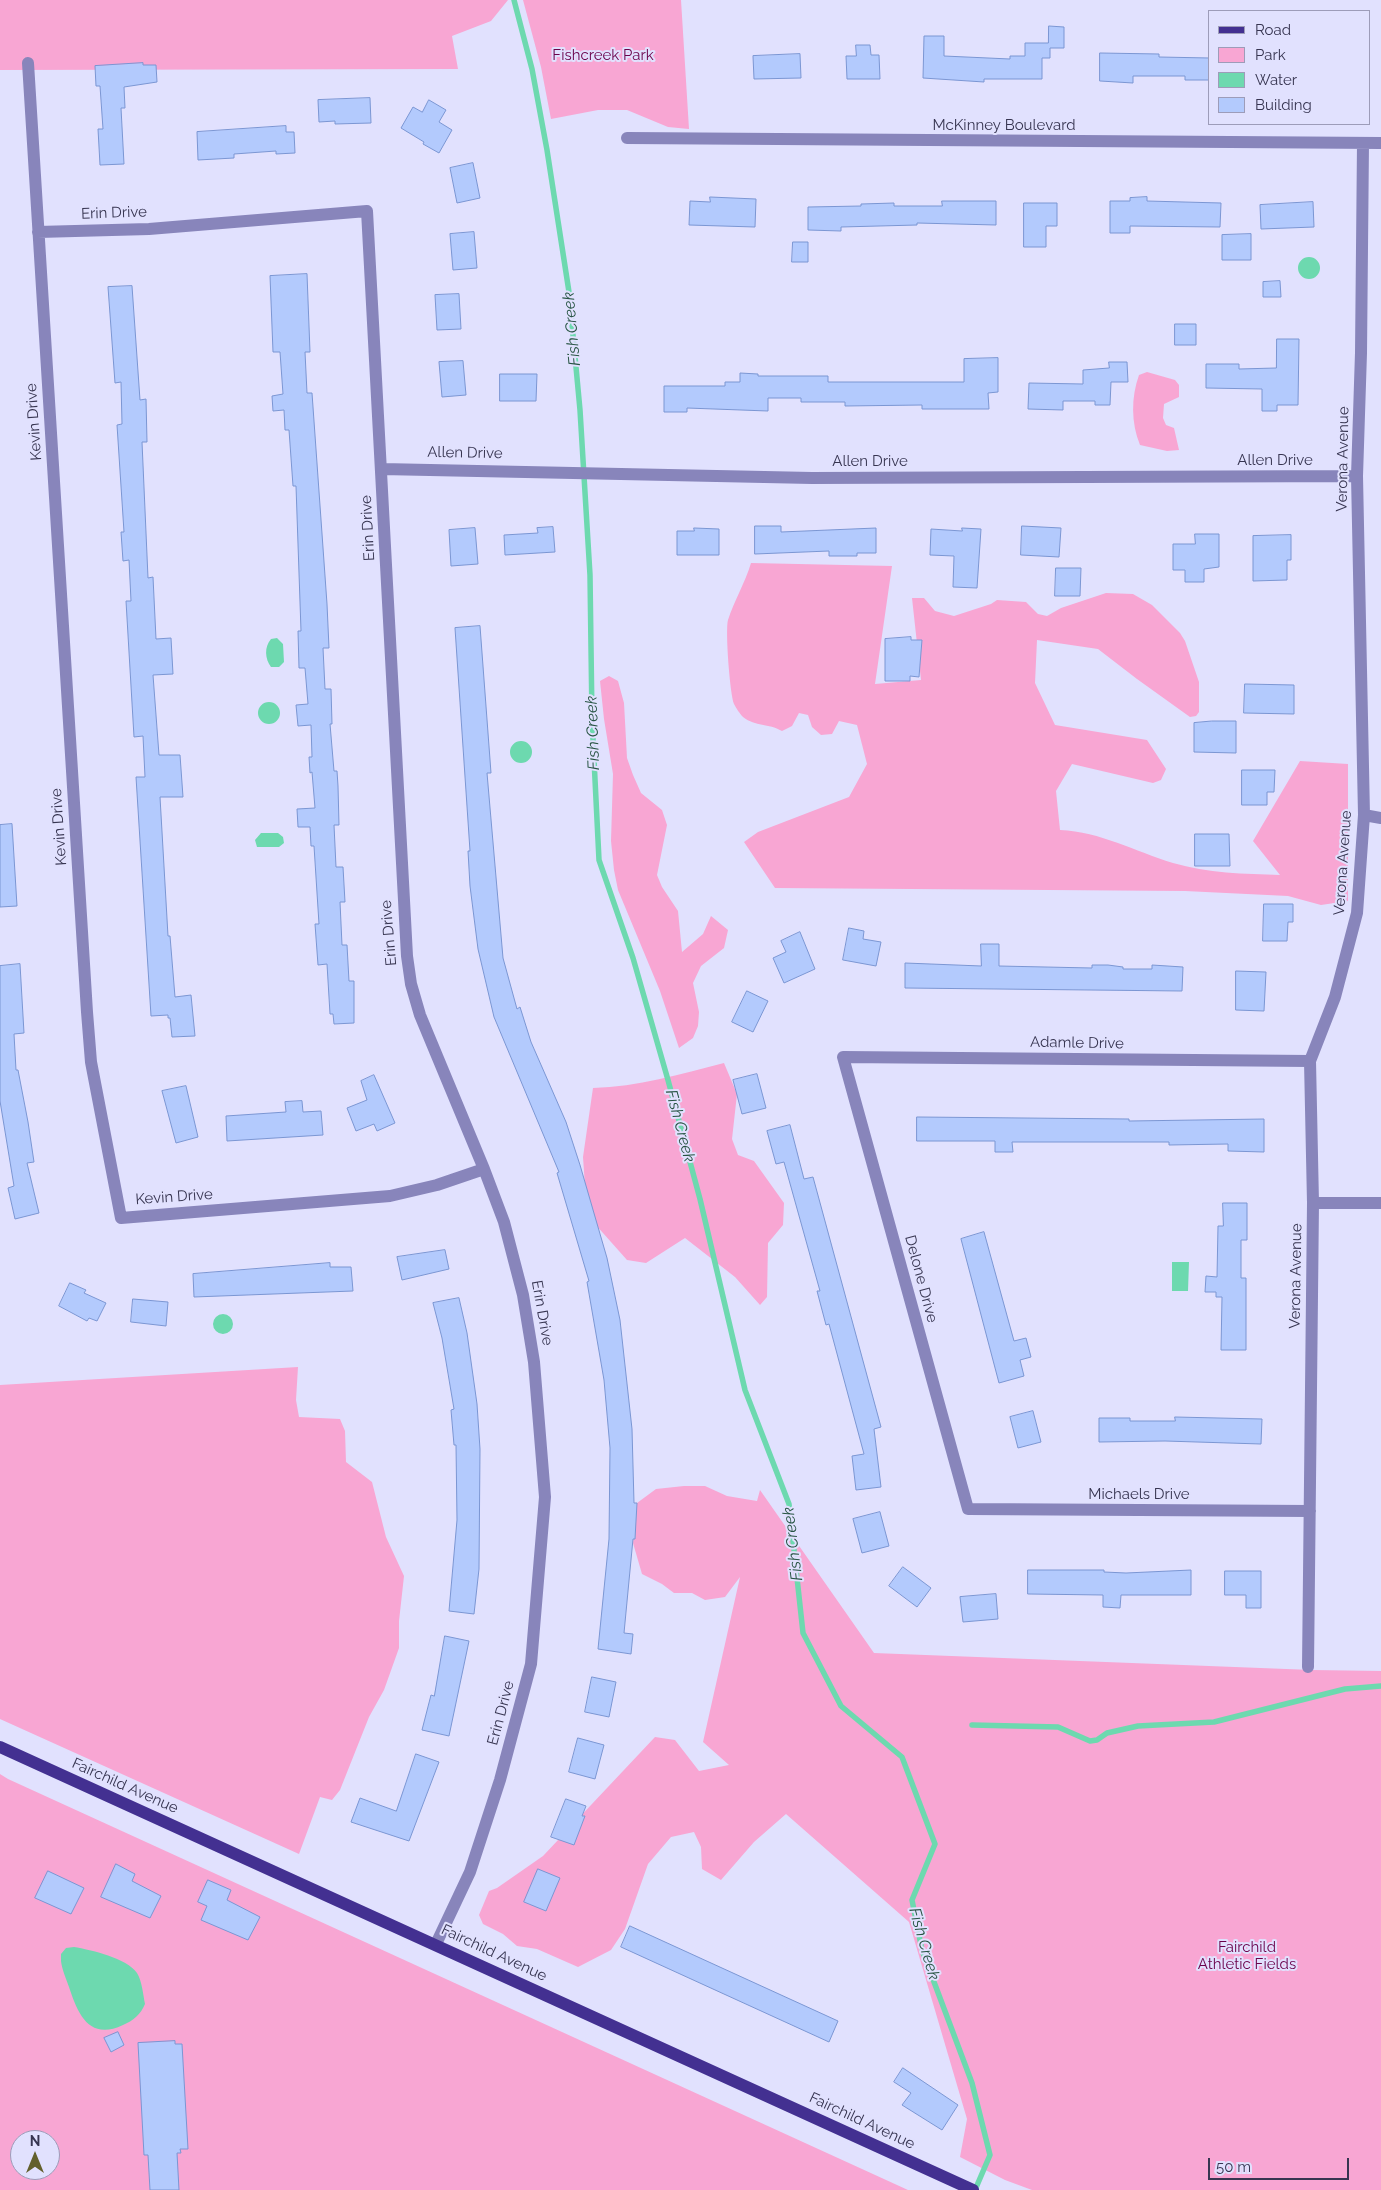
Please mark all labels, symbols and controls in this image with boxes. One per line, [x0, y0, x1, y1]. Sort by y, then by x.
legend [1208, 10, 1371, 125]
text: Road [1255, 21, 1291, 39]
park label: Fishcreek Park [552, 46, 654, 64]
text: Park [1255, 46, 1286, 64]
text: Water [1255, 71, 1297, 89]
text: Building [1255, 96, 1312, 114]
street label: McKinney Boulevard [932, 116, 1076, 134]
street label: Erin Drive [81, 203, 147, 223]
water label: Fish Creek [559, 291, 585, 367]
street label: Kevin Drive [22, 383, 46, 461]
street label: Verona Avenue [1333, 406, 1353, 512]
street label: Allen Drive [427, 443, 503, 463]
street label: Allen Drive [1237, 451, 1313, 469]
street label: Allen Drive [832, 452, 908, 470]
street label: Erin Drive [357, 495, 379, 561]
water label: Fish Creek [582, 696, 604, 770]
street label: Kevin Drive [47, 788, 71, 866]
street label: Verona Avenue [1330, 810, 1356, 916]
street label: Erin Drive [377, 899, 401, 967]
street label: Adamle Drive [1030, 1033, 1124, 1053]
water label: Fish Creek [661, 1088, 699, 1164]
street label: Kevin Drive [135, 1185, 213, 1209]
street label: Verona Avenue [1286, 1223, 1306, 1329]
street label: Delone Drive [901, 1233, 941, 1325]
street label: Erin Drive [527, 1279, 557, 1347]
street label: Michaels Drive [1088, 1485, 1190, 1503]
water label: Fish Creek [779, 1506, 807, 1582]
street label: Erin Drive [484, 1679, 518, 1747]
street label: Fairchild Avenue [69, 1755, 181, 1817]
water label: Fish Creek [905, 1906, 943, 1982]
street label: Fairchild Avenue [438, 1921, 550, 1985]
park label: Fairchild Athletic Fields [1198, 1938, 1296, 1973]
street label: Fairchild Avenue [806, 2089, 918, 2153]
north arrow [10, 2130, 60, 2180]
text: N [30, 2133, 40, 2149]
scale bar [1211, 2148, 1352, 2180]
text: 50 m [1216, 2158, 1251, 2176]

